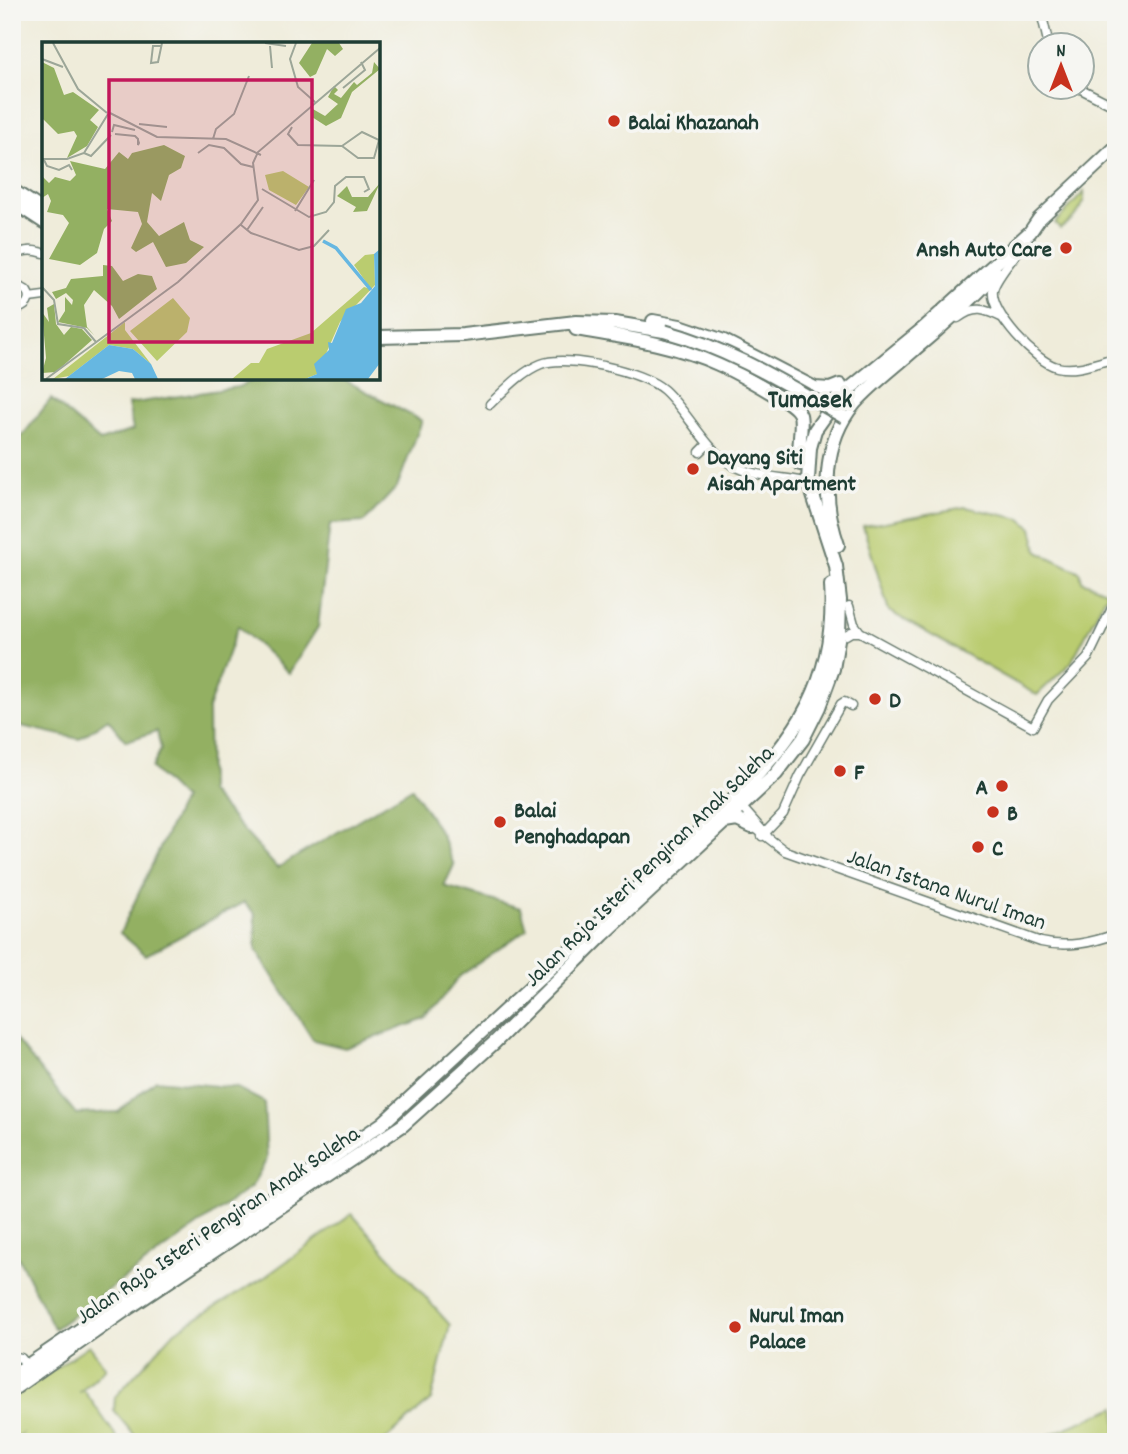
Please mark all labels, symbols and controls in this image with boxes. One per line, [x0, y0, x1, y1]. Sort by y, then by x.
north arrow [1026, 32, 1096, 102]
text: N [1056, 39, 1066, 66]
inset map [42, 42, 380, 380]
place label: Balai Khazanah [628, 108, 759, 141]
marker: Balai Khazanah [606, 113, 622, 129]
place label: Ansh Auto Care [916, 235, 1052, 268]
marker: Ansh Auto Care [1058, 240, 1074, 256]
district label: Tumasek [768, 383, 853, 420]
place label: Dayang Siti Aisah Apartment [707, 443, 857, 502]
marker: Dayang Siti Aisah Apartment [685, 461, 701, 477]
place label: D [889, 686, 901, 719]
marker: D [867, 691, 883, 707]
street label: Jalan Raja Isteri Pengiran Anak Saleha [518, 738, 784, 996]
place label: F [854, 758, 865, 791]
marker: F [832, 763, 848, 779]
place label: A [975, 773, 988, 806]
marker: A [994, 778, 1010, 794]
place label: Balai Penghadapan [514, 796, 631, 855]
place label: B [1007, 799, 1018, 832]
marker: B [985, 804, 1001, 820]
marker: Balai Penghadapan [492, 814, 508, 830]
place label: C [992, 834, 1004, 867]
marker: C [970, 839, 986, 855]
street label: Jalan Istana Nurul Iman [842, 842, 1050, 941]
street label: Jalan Raja Isteri Pengiran Anak Saleha [70, 1119, 368, 1335]
place label: Nurul Iman Palace [749, 1301, 844, 1360]
marker: Nurul Iman Palace [727, 1319, 743, 1335]

